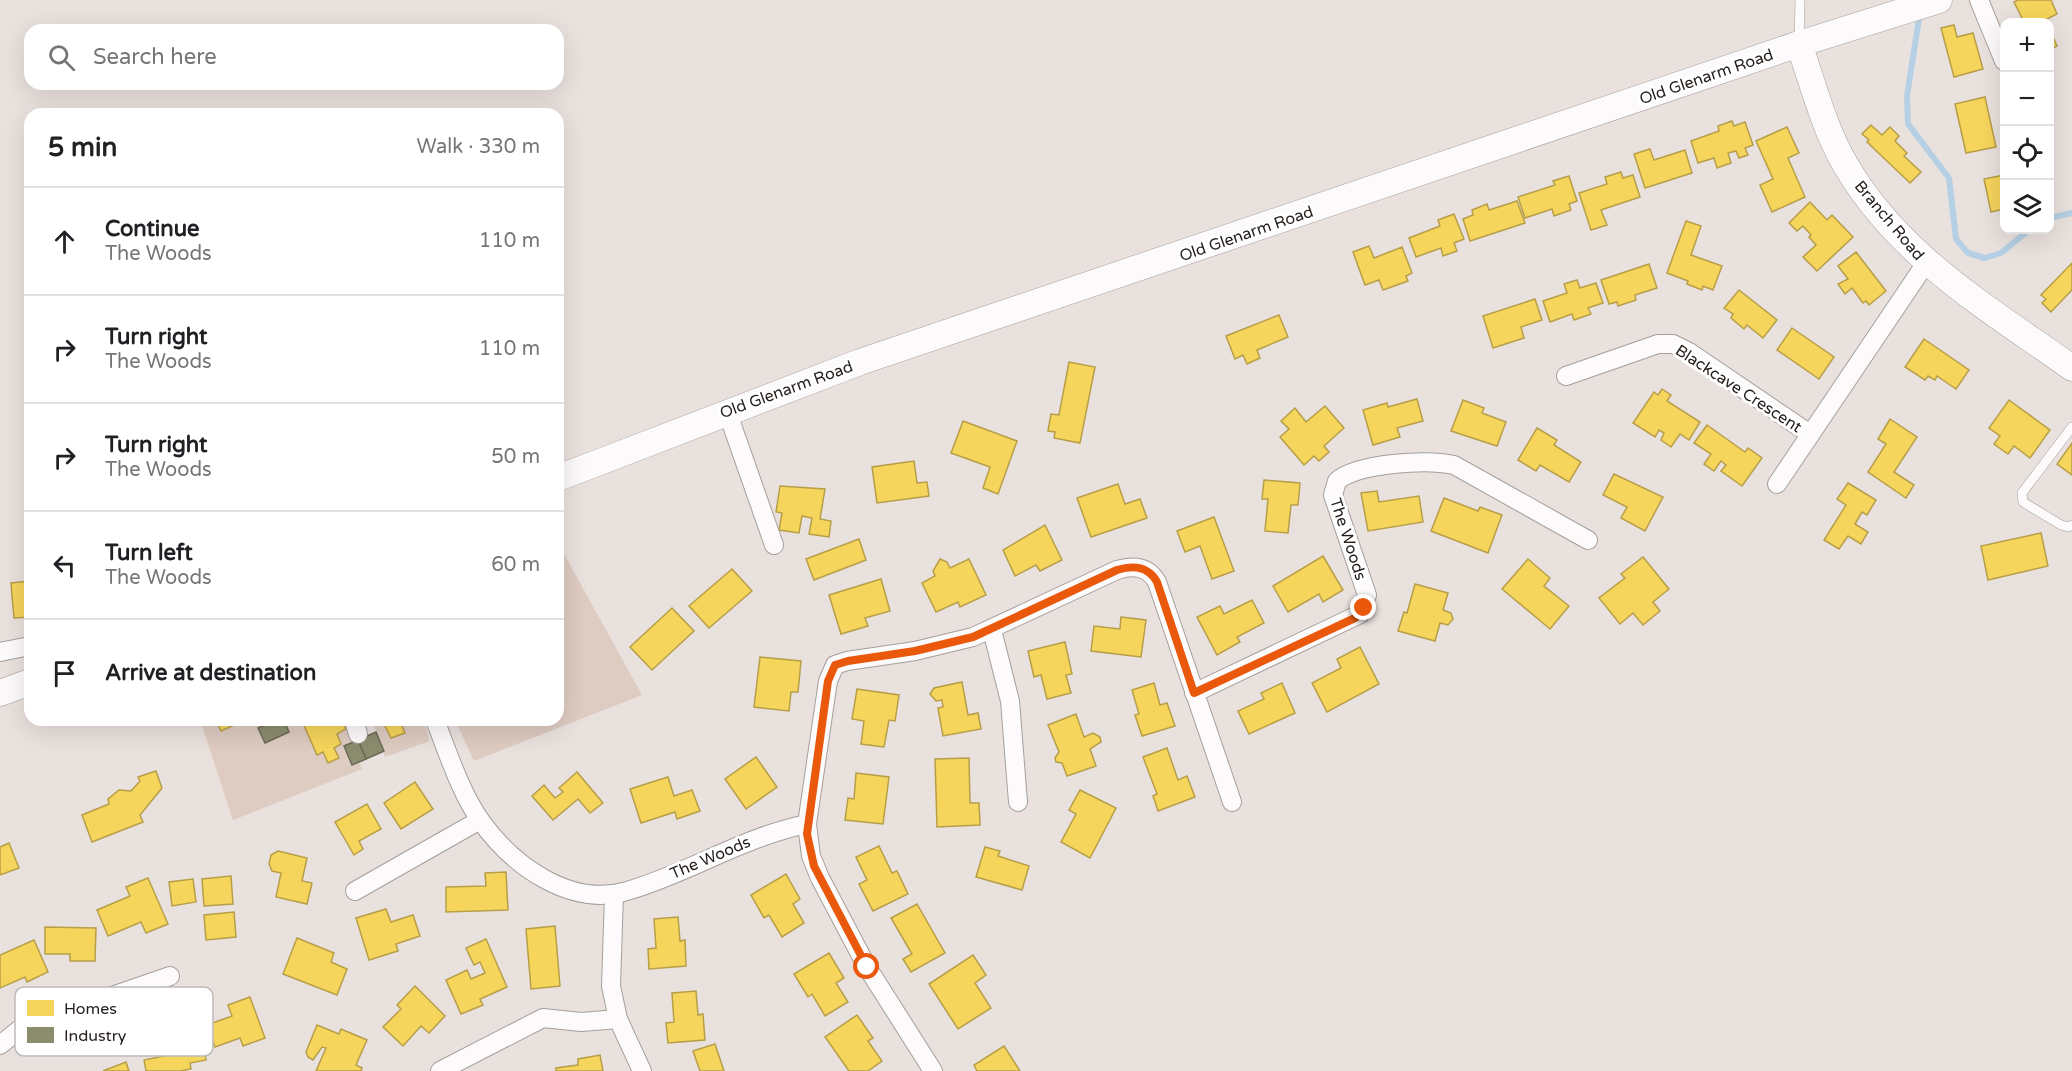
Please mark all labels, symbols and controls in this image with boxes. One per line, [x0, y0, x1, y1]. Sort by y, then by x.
map controls [2000, 18, 2054, 234]
button: + [2000, 18, 2054, 72]
search box [24, 24, 564, 90]
icon: search [45, 41, 78, 74]
text: Search here [93, 44, 217, 70]
street label: Old Glenarm Road [1637, 45, 1776, 109]
button: − [2000, 72, 2054, 126]
button: locate [2000, 126, 2054, 180]
text: 5 min [48, 132, 117, 163]
text: Walk · 330 m [417, 135, 540, 159]
street label: Branch Road [1850, 176, 1929, 265]
button: layers [2000, 180, 2054, 234]
street label: Old Glenarm Road [1177, 202, 1316, 266]
text: Continue [105, 216, 200, 242]
icon: ahead [48, 225, 81, 258]
text: 110 m [479, 229, 540, 253]
text: The Woods [105, 242, 212, 266]
text: Turn right [105, 324, 207, 350]
icon: right [48, 333, 81, 366]
text: 110 m [479, 337, 540, 361]
street label: Blackcave Crescent [1671, 340, 1805, 437]
text: The Woods [105, 350, 212, 374]
street label: Old Glenarm Road [717, 357, 856, 423]
text: Turn right [105, 432, 207, 458]
icon: right [48, 441, 81, 474]
text: 50 m [491, 445, 540, 469]
text: The Woods [105, 458, 212, 482]
street label: The Woods [1325, 496, 1371, 583]
text: Turn left [105, 540, 193, 566]
icon: left [48, 549, 81, 582]
text: 60 m [491, 553, 540, 577]
text: The Woods [105, 566, 212, 590]
route end [1350, 594, 1376, 620]
icon: arrive [48, 657, 81, 690]
text: Arrive at destination [105, 660, 316, 686]
street label: The Woods [667, 832, 754, 884]
route start [853, 953, 879, 979]
legend [15, 987, 213, 1056]
text: Homes [64, 999, 117, 1019]
text: Industry [64, 1026, 127, 1046]

